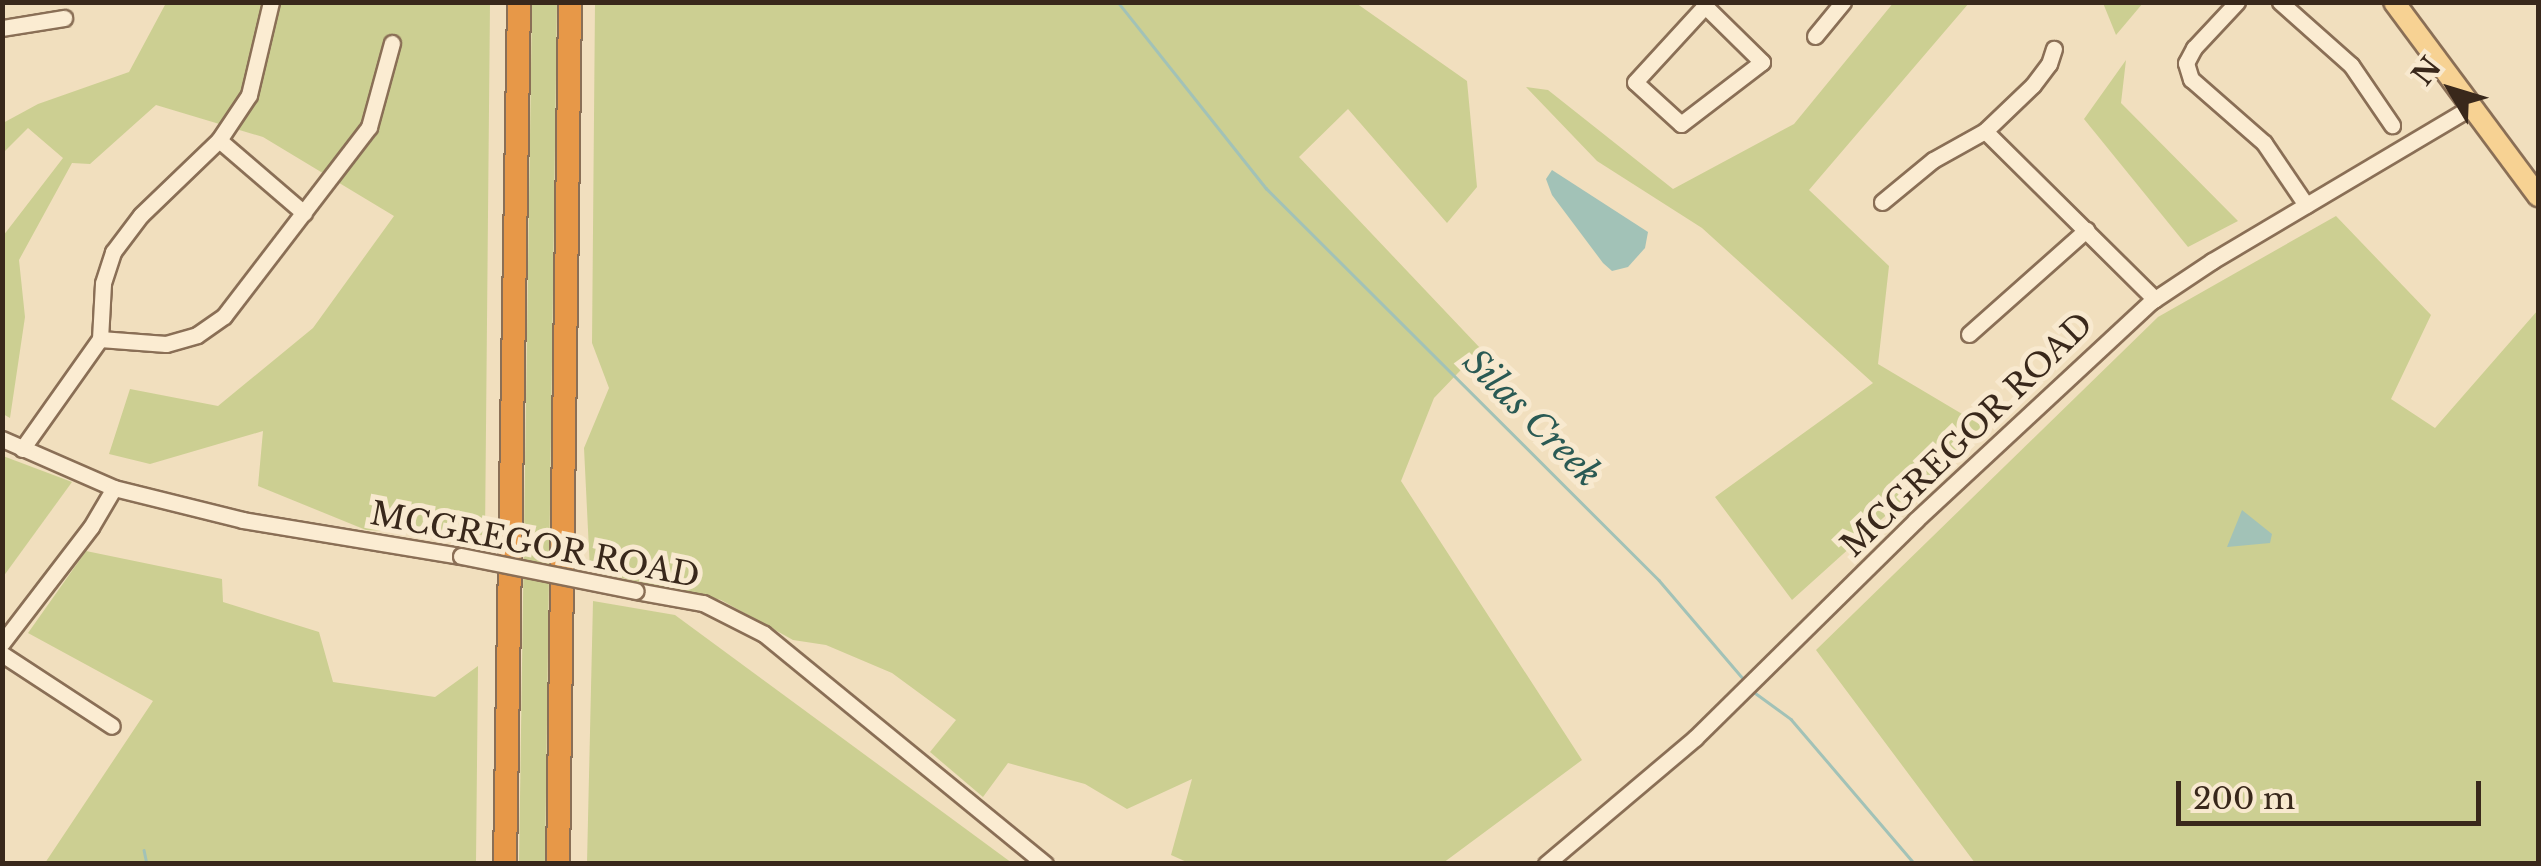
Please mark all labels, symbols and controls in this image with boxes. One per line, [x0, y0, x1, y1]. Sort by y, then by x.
north arrow [2401, 40, 2501, 140]
text: N [2405, 50, 2449, 92]
street label: MCGREGOR ROAD [1833, 305, 2101, 565]
water label: Silas Creek [1455, 341, 1609, 495]
street label: MCGREGOR ROAD [367, 494, 703, 596]
scale bar [2181, 761, 2486, 823]
text: 200 m [2193, 780, 2295, 817]

